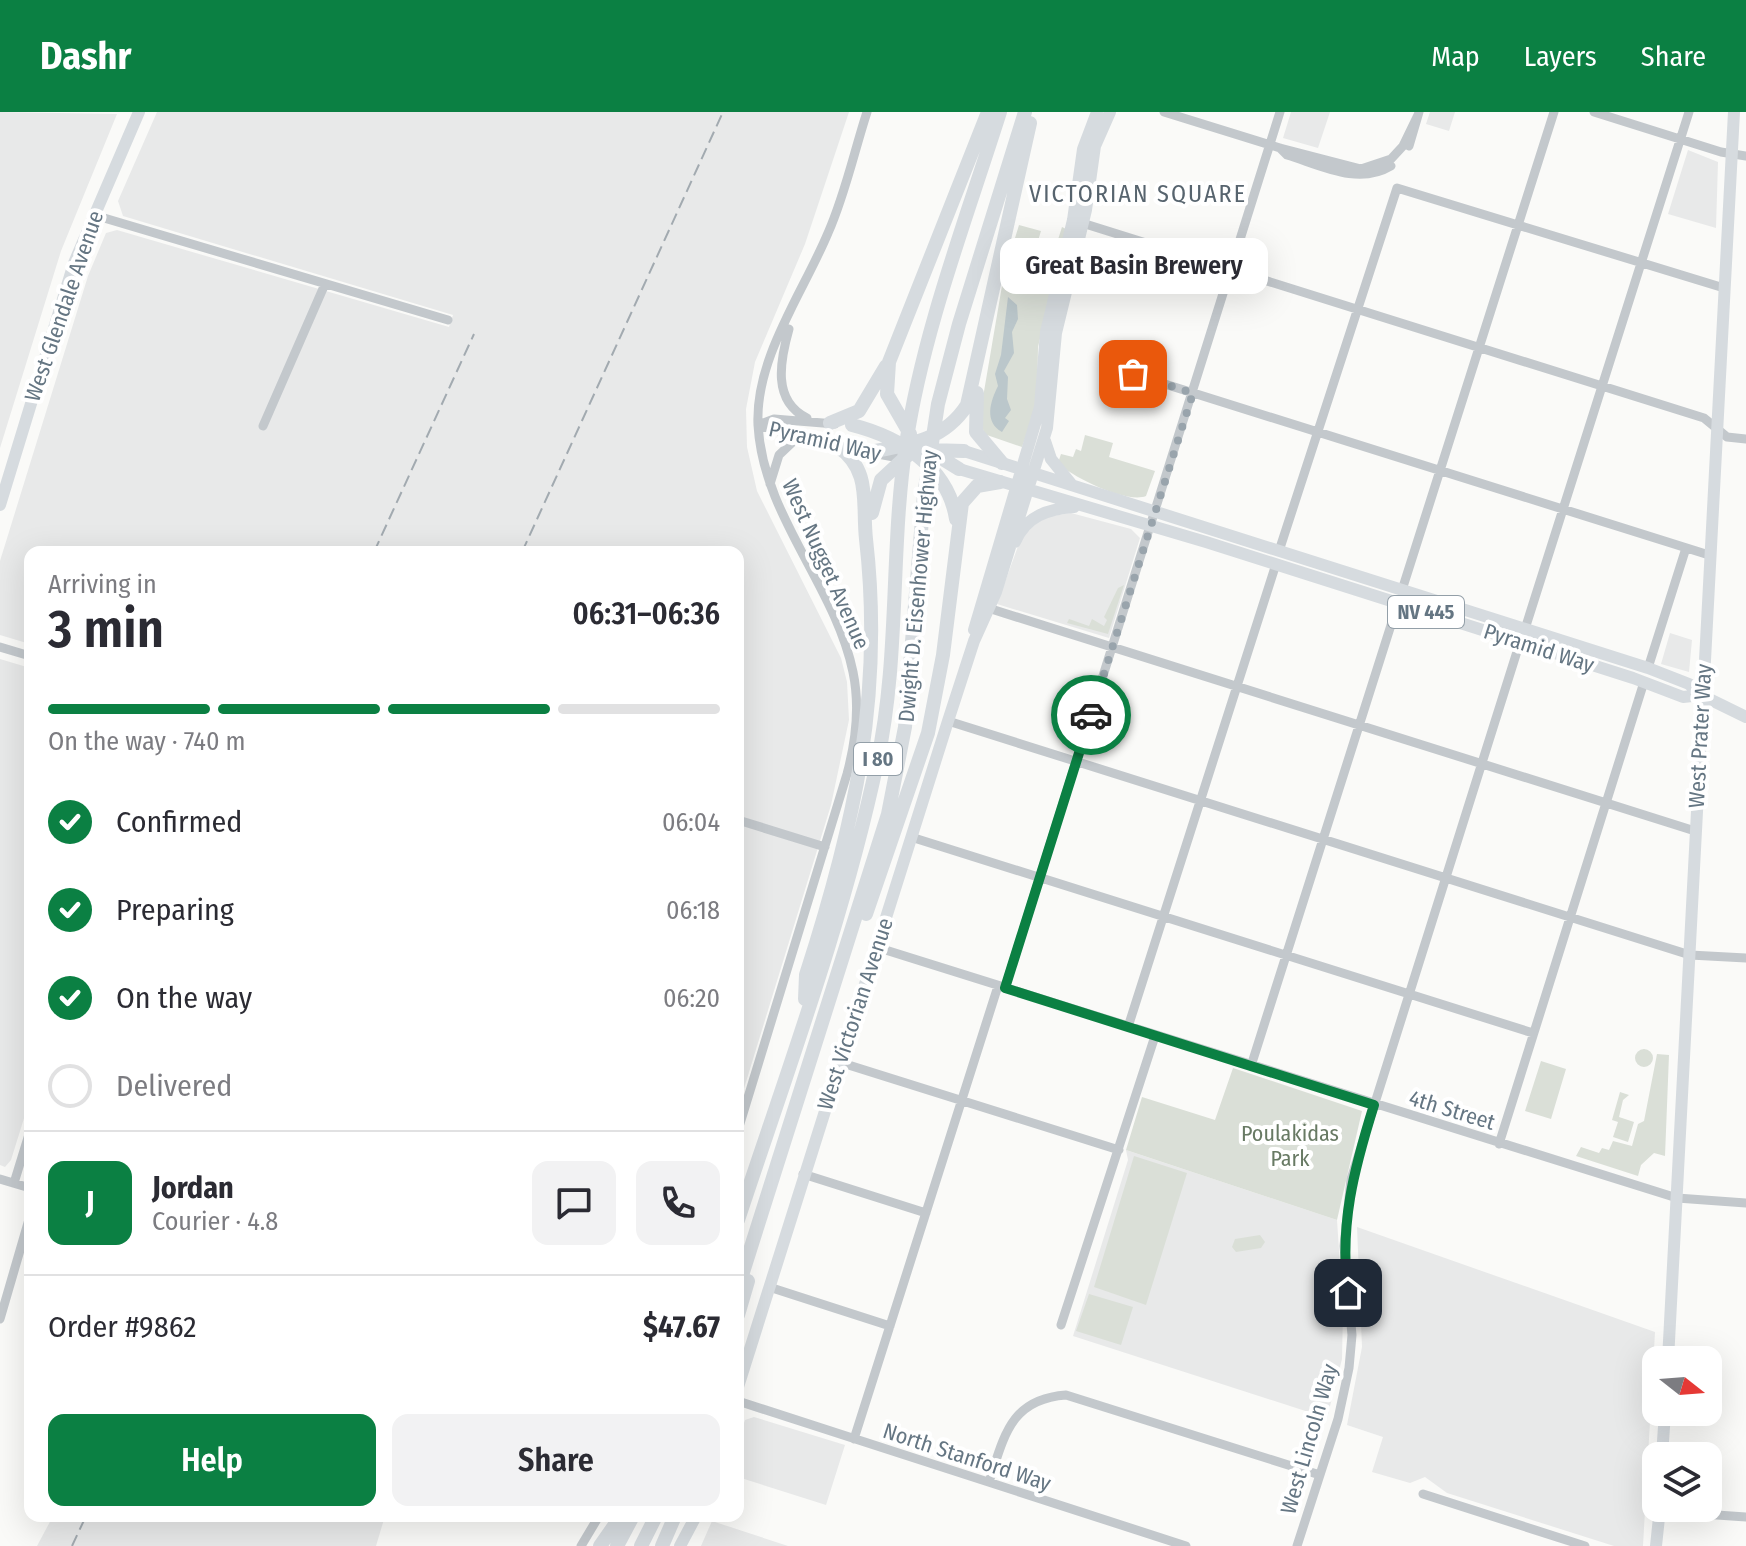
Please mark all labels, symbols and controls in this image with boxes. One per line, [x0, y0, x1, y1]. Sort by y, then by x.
text: Dashr [40, 33, 131, 79]
text: Map [1431, 40, 1480, 73]
text: Layers [1524, 40, 1597, 73]
text: Share [1641, 40, 1706, 73]
district label: VICTORIAN SQUARE [1029, 180, 1247, 208]
street label: West Glendale Avenue [19, 207, 109, 405]
callout: Great Basin Brewery [999, 238, 1267, 294]
text: Great Basin Brewery [1025, 250, 1243, 281]
pin [1099, 340, 1167, 408]
icon: bag [1111, 352, 1155, 396]
street label: Pyramid Way [766, 415, 884, 467]
street label: Dwight D. Eisenhower Highway [893, 448, 943, 723]
street label: West Nugget Avenue [776, 475, 876, 653]
text: Arriving in [48, 569, 157, 600]
text: 06:31–06:36 [573, 596, 720, 632]
road number: NV 445 [1388, 596, 1464, 628]
text: 3 min [48, 598, 164, 661]
street label: Pyramid Way [1480, 617, 1598, 679]
street label: West Prater Way [1683, 663, 1717, 809]
courier [1051, 675, 1131, 755]
icon: car [1069, 693, 1113, 737]
text: On the way · 740 m [48, 726, 246, 757]
road number: I 80 [854, 743, 902, 775]
icon: check [48, 800, 92, 844]
text: Confirmed [116, 804, 242, 840]
text: 06:04 [662, 807, 720, 838]
icon: check [48, 888, 92, 932]
text: Preparing [116, 892, 234, 928]
text: 06:18 [666, 895, 720, 926]
street label: West Victorian Avenue [811, 915, 899, 1113]
icon: check [48, 976, 92, 1020]
text: On the way [116, 980, 252, 1016]
text: 06:20 [663, 983, 720, 1014]
text: Delivered [116, 1068, 232, 1104]
street label: 4th Street [1406, 1084, 1499, 1136]
park label: Poulakidas Park [1241, 1120, 1339, 1172]
button: chat [532, 1161, 616, 1245]
button: phone [636, 1161, 720, 1245]
text: Jordan [152, 1170, 234, 1206]
text: J [86, 1185, 94, 1221]
text: Courier · 4.8 [152, 1206, 278, 1237]
pin [1314, 1259, 1382, 1327]
icon: home [1326, 1271, 1370, 1315]
text: Order #9862 [48, 1309, 196, 1345]
text: $47.67 [643, 1309, 720, 1345]
north arrow [1642, 1346, 1722, 1426]
map controls [1642, 1346, 1722, 1522]
street label: West Lincoln Way [1275, 1361, 1343, 1517]
button: Help [48, 1414, 376, 1506]
button: Share [392, 1414, 720, 1506]
street label: North Stanford Way [880, 1417, 1055, 1497]
button: layers [1642, 1442, 1722, 1522]

